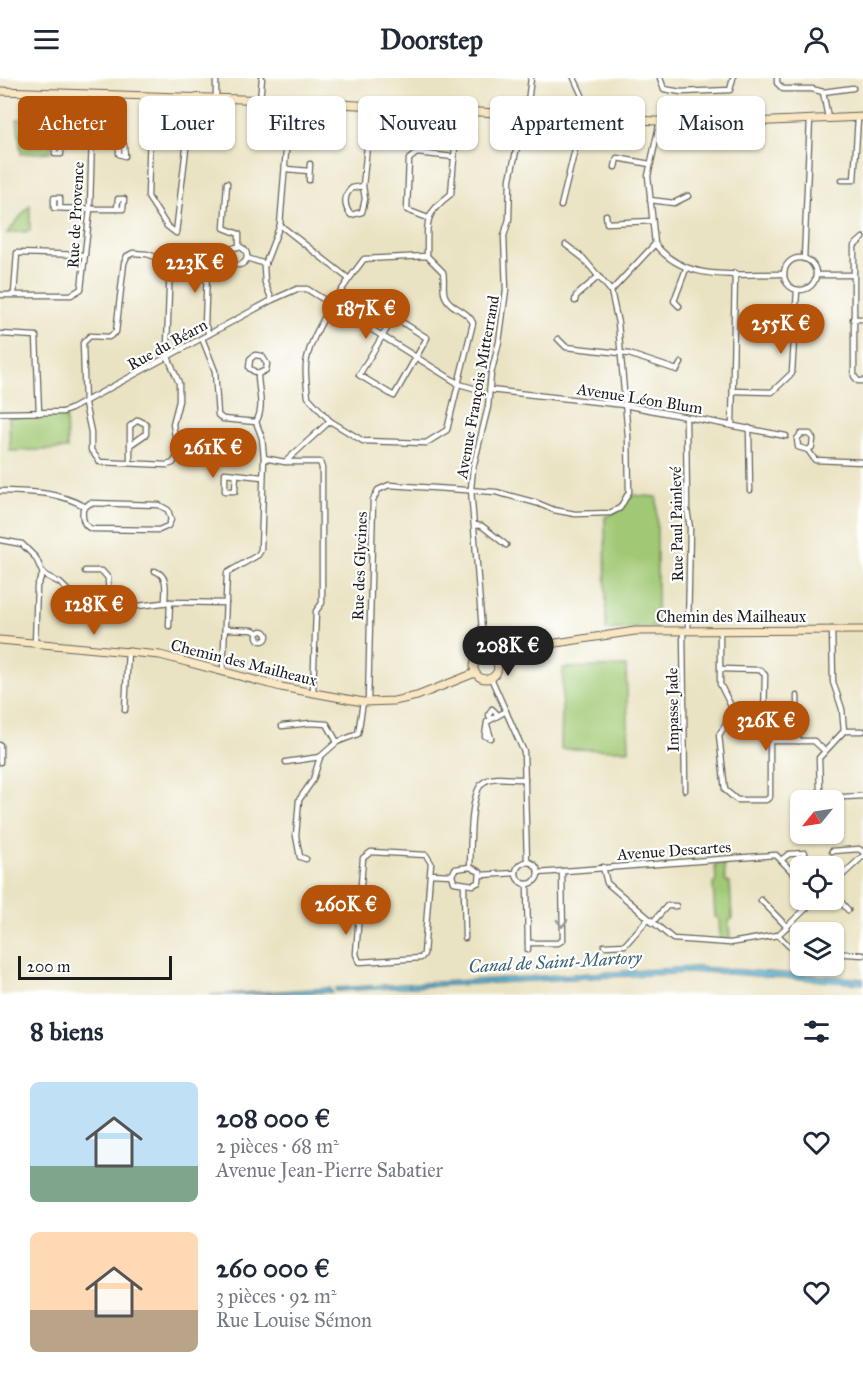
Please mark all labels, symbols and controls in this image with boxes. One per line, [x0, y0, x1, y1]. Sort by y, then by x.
icon: menu [30, 23, 63, 56]
text: Doorstep [380, 23, 483, 56]
icon: person [800, 23, 833, 56]
chip: Acheter [18, 96, 127, 150]
chip: Louer [139, 96, 235, 150]
chip: Filtres [247, 96, 346, 150]
chip: Nouveau [358, 96, 478, 150]
chip: Appartement [490, 96, 645, 150]
chip: Maison [657, 96, 765, 150]
street label: Rue de Provence [63, 161, 88, 269]
pin: 223K € [146, 243, 244, 294]
text: 223K € [166, 250, 224, 274]
pin: 187K € [317, 289, 415, 340]
street label: Avenue François Mitterrand [452, 294, 503, 481]
text: 187K € [336, 296, 396, 320]
pin: 255K € [732, 304, 830, 355]
text: 255K € [752, 311, 810, 335]
street label: Rue du Béarn [124, 315, 211, 374]
street label: Avenue Léon Blum [575, 379, 705, 418]
pin: 261K € [164, 428, 262, 479]
text: 261K € [184, 435, 242, 459]
street label: Rue Paul Painlevé [666, 466, 687, 582]
street label: Rue des Glycines [348, 511, 371, 621]
pin: 128K € [45, 585, 143, 636]
text: 128K € [64, 592, 124, 616]
street label: Chemin des Mailheaux [656, 607, 806, 626]
pin: 208K € [459, 626, 557, 677]
text: 208K € [477, 633, 539, 657]
street label: Chemin des Mailheaux [169, 635, 319, 690]
street label: Impasse Jade [662, 667, 684, 752]
pin: 326K € [717, 701, 815, 752]
text: 326K € [737, 708, 795, 732]
north arrow [790, 790, 844, 844]
map controls [790, 790, 844, 976]
street label: Avenue Descartes [615, 837, 732, 864]
button: locate [790, 856, 844, 910]
pin: 260K € [297, 885, 395, 936]
text: 260K € [315, 892, 377, 916]
one-way arrow [556, 919, 569, 928]
button: layers [790, 922, 844, 976]
water label: Canal de Saint-Martory [468, 946, 643, 978]
scale bar [18, 953, 172, 980]
text: 200 m [27, 957, 70, 976]
text: 8 biens [30, 1015, 103, 1047]
icon: filters [800, 1015, 833, 1048]
text: 208 000 € [216, 1102, 330, 1134]
icon: home [78, 1106, 150, 1178]
icon: heart [800, 1126, 833, 1159]
text: 2 pièces · 68 m² [216, 1134, 339, 1158]
text: Avenue Jean-Pierre Sabatier [216, 1158, 443, 1182]
text: 260 000 € [216, 1252, 330, 1284]
icon: home [78, 1256, 150, 1328]
icon: heart [800, 1276, 833, 1309]
text: 3 pièces · 92 m² [216, 1284, 337, 1308]
text: Rue Louise Sémon [216, 1308, 372, 1332]

